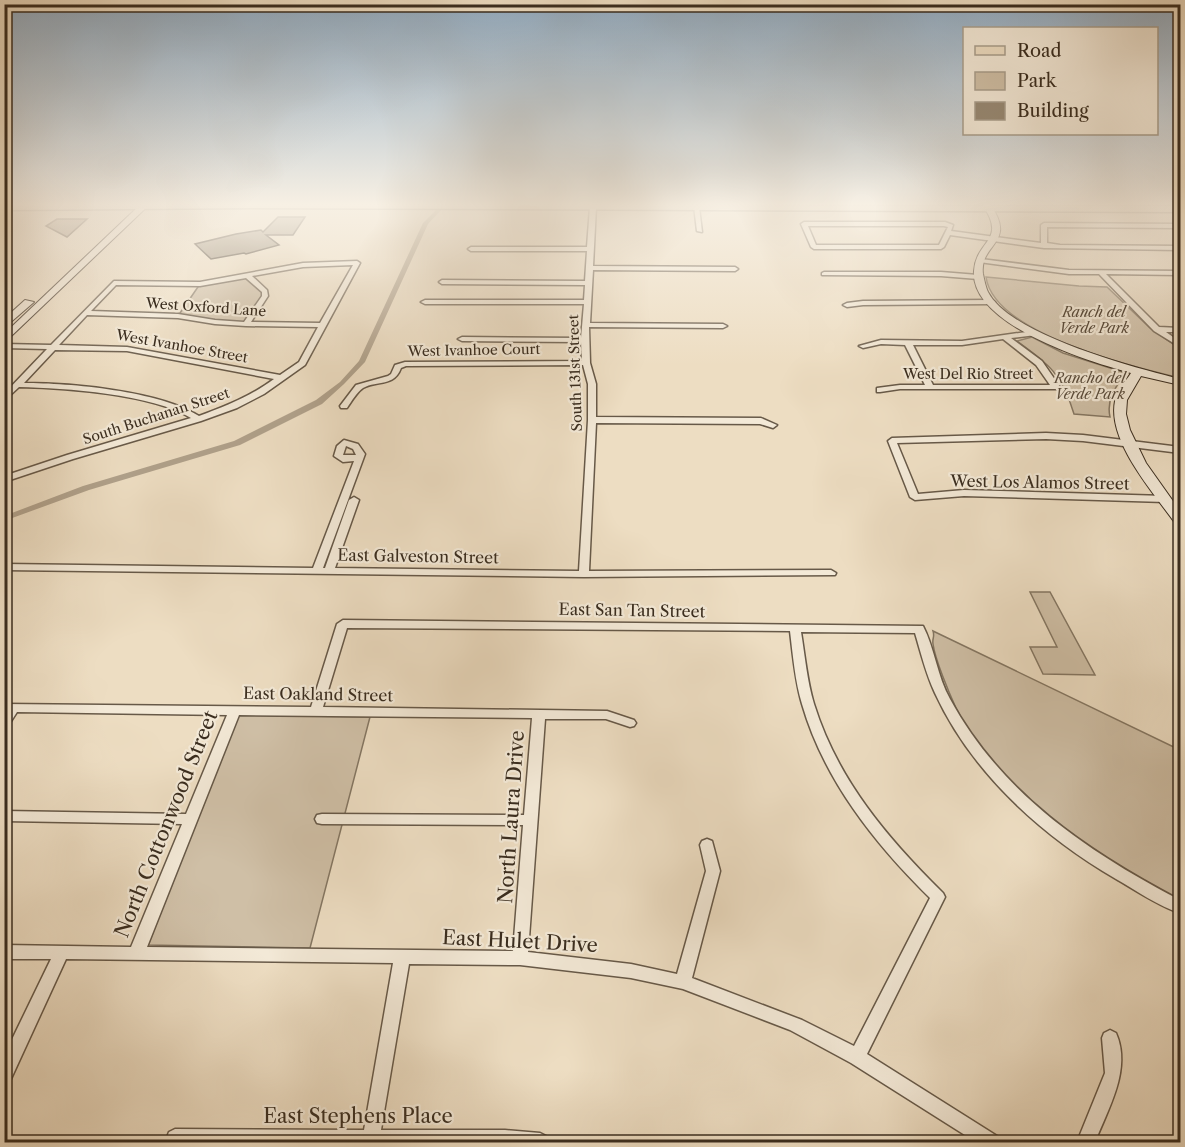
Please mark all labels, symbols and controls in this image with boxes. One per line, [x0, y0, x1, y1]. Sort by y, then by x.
legend [963, 27, 1158, 135]
text: Road [1017, 40, 1062, 62]
text: Park [1017, 70, 1058, 92]
text: Building [1017, 100, 1089, 122]
street label: West Oxford Lane [144, 294, 267, 320]
park label: Ranch del Verde Park [1059, 303, 1130, 337]
street label: South 131st Street [564, 314, 586, 432]
street label: West Ivanhoe Street [114, 325, 249, 366]
street label: West Ivanhoe Court [407, 340, 541, 360]
street label: West Del Rio Street [902, 365, 1033, 383]
park label: Rancho del Verde Park [1053, 369, 1127, 403]
street label: South Buchanan Street [80, 384, 232, 448]
street label: West Los Alamos Street [949, 470, 1130, 494]
street label: East Galveston Street [337, 545, 499, 567]
street label: East San Tan Street [559, 599, 706, 621]
street label: East Oakland Street [243, 683, 393, 705]
street label: North Cottonwood Street [109, 707, 223, 941]
street label: North Laura Drive [493, 730, 529, 904]
street label: East Hulet Drive [441, 925, 599, 957]
street label: East Stephens Place [263, 1104, 453, 1128]

